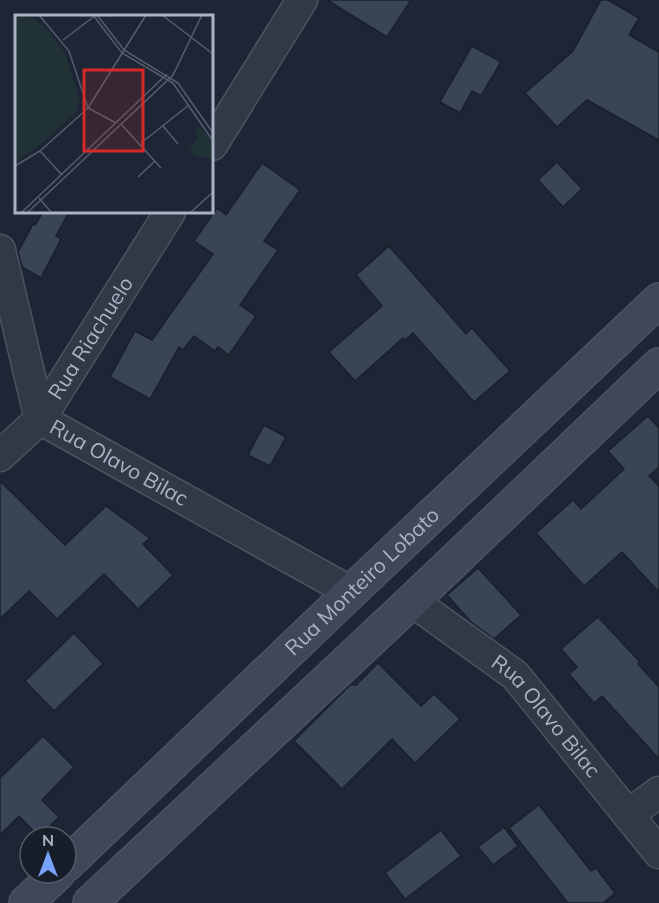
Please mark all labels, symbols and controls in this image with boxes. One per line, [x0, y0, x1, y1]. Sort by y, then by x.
inset map [15, 15, 213, 213]
street label: Rua Riachuelo [42, 271, 138, 404]
street label: Rua Olavo Bilac [46, 413, 193, 511]
street label: Rua Monteiro Lobato [279, 501, 444, 660]
street label: Rua Olavo Bilac [487, 648, 607, 782]
north arrow [18, 825, 78, 885]
text: N [42, 830, 54, 850]

